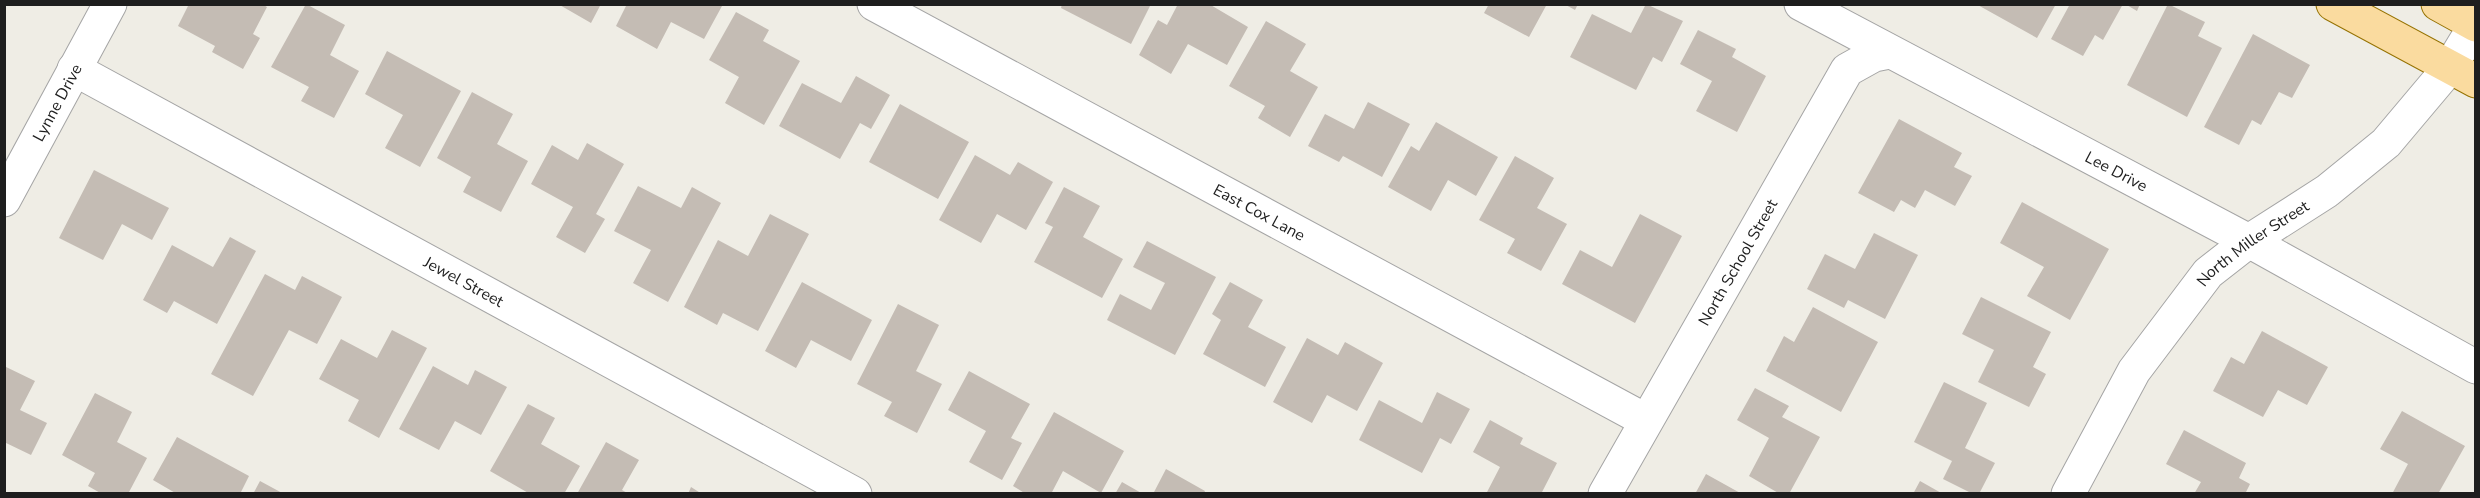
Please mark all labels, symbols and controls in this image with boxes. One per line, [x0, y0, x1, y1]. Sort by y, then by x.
street label: Lynne Drive [28, 60, 88, 145]
street label: Lee Drive [2081, 146, 2151, 197]
street label: East Cox Lane [1209, 179, 1309, 247]
street label: North School Street [1693, 195, 1783, 330]
street label: North Miller Street [2192, 195, 2314, 291]
street label: Jewel Street [419, 251, 508, 313]

